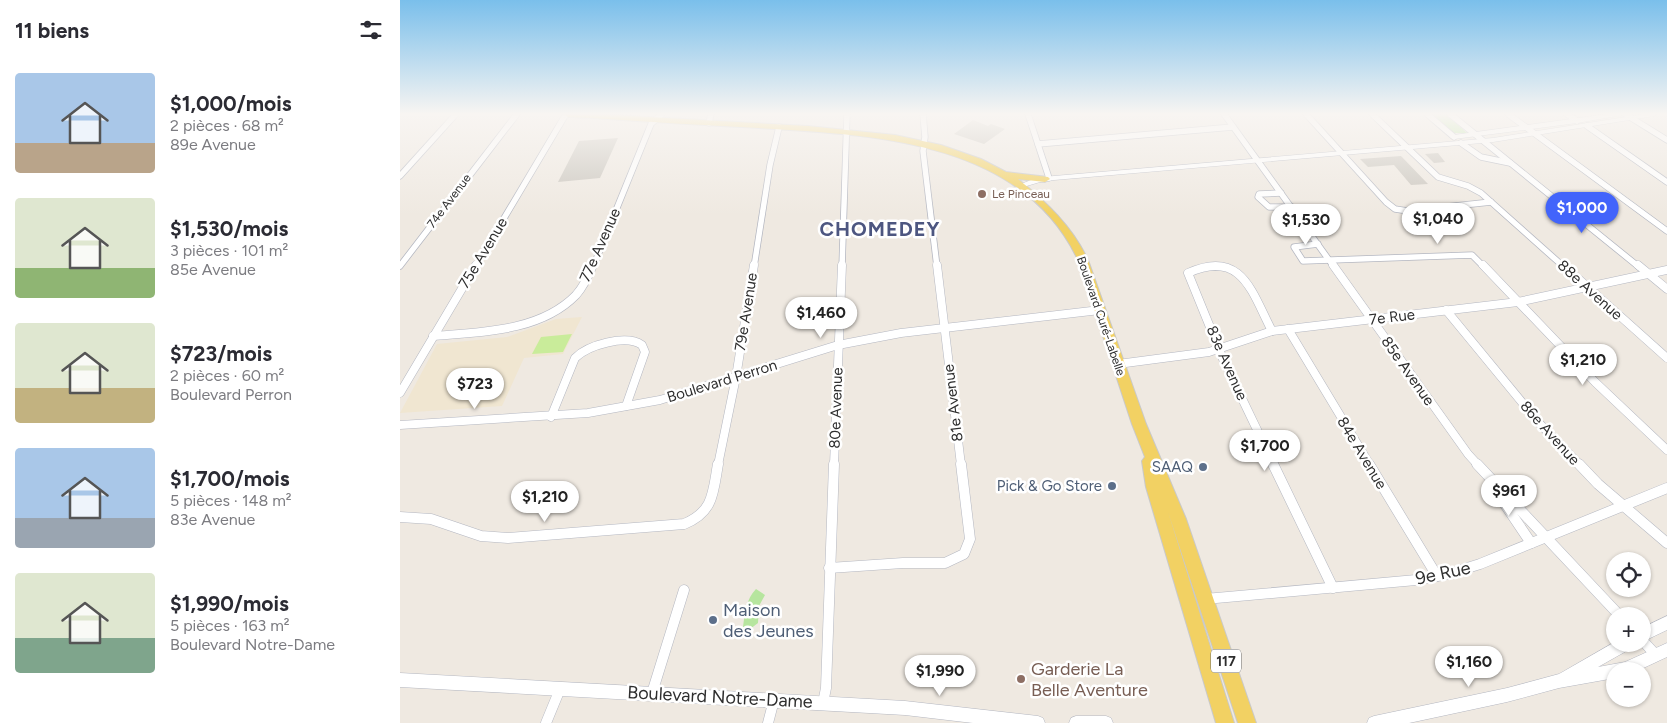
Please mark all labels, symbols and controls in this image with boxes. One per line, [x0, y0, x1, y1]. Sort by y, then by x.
icon: filters [357, 16, 385, 44]
text: 11 biens [15, 18, 89, 43]
text: $1,000/mois [170, 91, 292, 116]
icon: home [55, 93, 115, 153]
text: 2 pièces · 68 m² [170, 116, 284, 135]
text: 89e Avenue [170, 135, 256, 154]
street label: 74e Avenue [424, 171, 474, 231]
place label: Le Pinceau [992, 187, 1050, 201]
marker: Le Pinceau [976, 188, 988, 200]
pin: $1,000 [1541, 192, 1623, 234]
text: $1,000 [1557, 198, 1607, 217]
pin: $1,040 [1397, 202, 1479, 245]
pin: $1,530 [1265, 204, 1347, 246]
street label: 77e Avenue [576, 205, 624, 285]
text: $1,040 [1413, 209, 1463, 228]
text: $1,530 [1282, 210, 1330, 229]
street label: 75e Avenue [455, 214, 511, 292]
text: $1,530/mois [170, 216, 288, 241]
district label: CHOMEDEY [820, 217, 940, 241]
icon: home [55, 218, 115, 278]
text: 3 pièces · 101 m² [170, 241, 288, 260]
street label: Boulevard Curé-Labelle [1074, 255, 1128, 378]
street label: 88e Avenue [1554, 256, 1626, 324]
text: 85e Avenue [170, 260, 256, 279]
street label: 79e Avenue [731, 271, 761, 353]
pin: $1,460 [780, 296, 862, 339]
text: $1,460 [796, 303, 846, 322]
street label: 7e Rue [1368, 305, 1416, 329]
street label: 83e Avenue [1203, 323, 1251, 403]
street label: 85e Avenue [1378, 333, 1438, 409]
text: $723/mois [170, 341, 272, 366]
icon: home [55, 343, 115, 403]
pin: $1,210 [1542, 344, 1624, 386]
text: $1,210 [1560, 350, 1606, 369]
street label: Boulevard Perron [665, 356, 779, 406]
street label: 81e Avenue [939, 363, 967, 443]
text: 2 pièces · 60 m² [170, 366, 284, 385]
street label: 80e Avenue [826, 367, 846, 449]
pin: $723 [445, 368, 505, 410]
text: $723 [457, 374, 493, 393]
text: Boulevard Perron [170, 385, 292, 404]
street label: 86e Avenue [1516, 397, 1584, 469]
street label: 84e Avenue [1333, 414, 1391, 492]
pin: $1,700 [1224, 430, 1306, 472]
text: $1,700 [1240, 436, 1290, 455]
place label: SAAQ [1152, 458, 1193, 476]
marker: SAAQ [1197, 461, 1209, 473]
text: $1,700/mois [170, 466, 290, 491]
icon: home [55, 468, 115, 528]
pin: $961 [1479, 474, 1539, 517]
place label: Pick & Go Store [997, 477, 1102, 495]
pin: $1,210 [504, 480, 586, 523]
marker: Pick & Go Store [1106, 480, 1118, 492]
text: $961 [1492, 481, 1526, 500]
text: $1,210 [522, 487, 568, 506]
text: 5 pièces · 148 m² [170, 491, 292, 510]
text: 83e Avenue [170, 510, 255, 529]
map controls [1606, 552, 1651, 707]
button: locate [1606, 552, 1651, 597]
street label: 9e Rue [1414, 556, 1473, 590]
text: $1,990/mois [170, 591, 289, 616]
icon: home [55, 593, 115, 653]
place label: Maison des Jeunes [723, 599, 814, 642]
button: + [1606, 607, 1651, 652]
marker: Maison des Jeunes [707, 614, 719, 626]
text: 5 pièces · 163 m² [170, 616, 290, 635]
text: Boulevard Notre-Dame [170, 635, 335, 654]
pin: $1,160 [1428, 646, 1510, 688]
road number: 117 [1211, 649, 1241, 672]
text: $1,160 [1446, 652, 1492, 671]
pin: $1,990 [899, 654, 981, 697]
place label: Garderie La Belle Aventure [1031, 658, 1148, 701]
text: $1,990 [916, 661, 964, 680]
button: − [1606, 662, 1651, 707]
marker: Garderie La Belle Aventure [1015, 673, 1027, 685]
street label: Boulevard Notre-Dame [627, 681, 813, 713]

